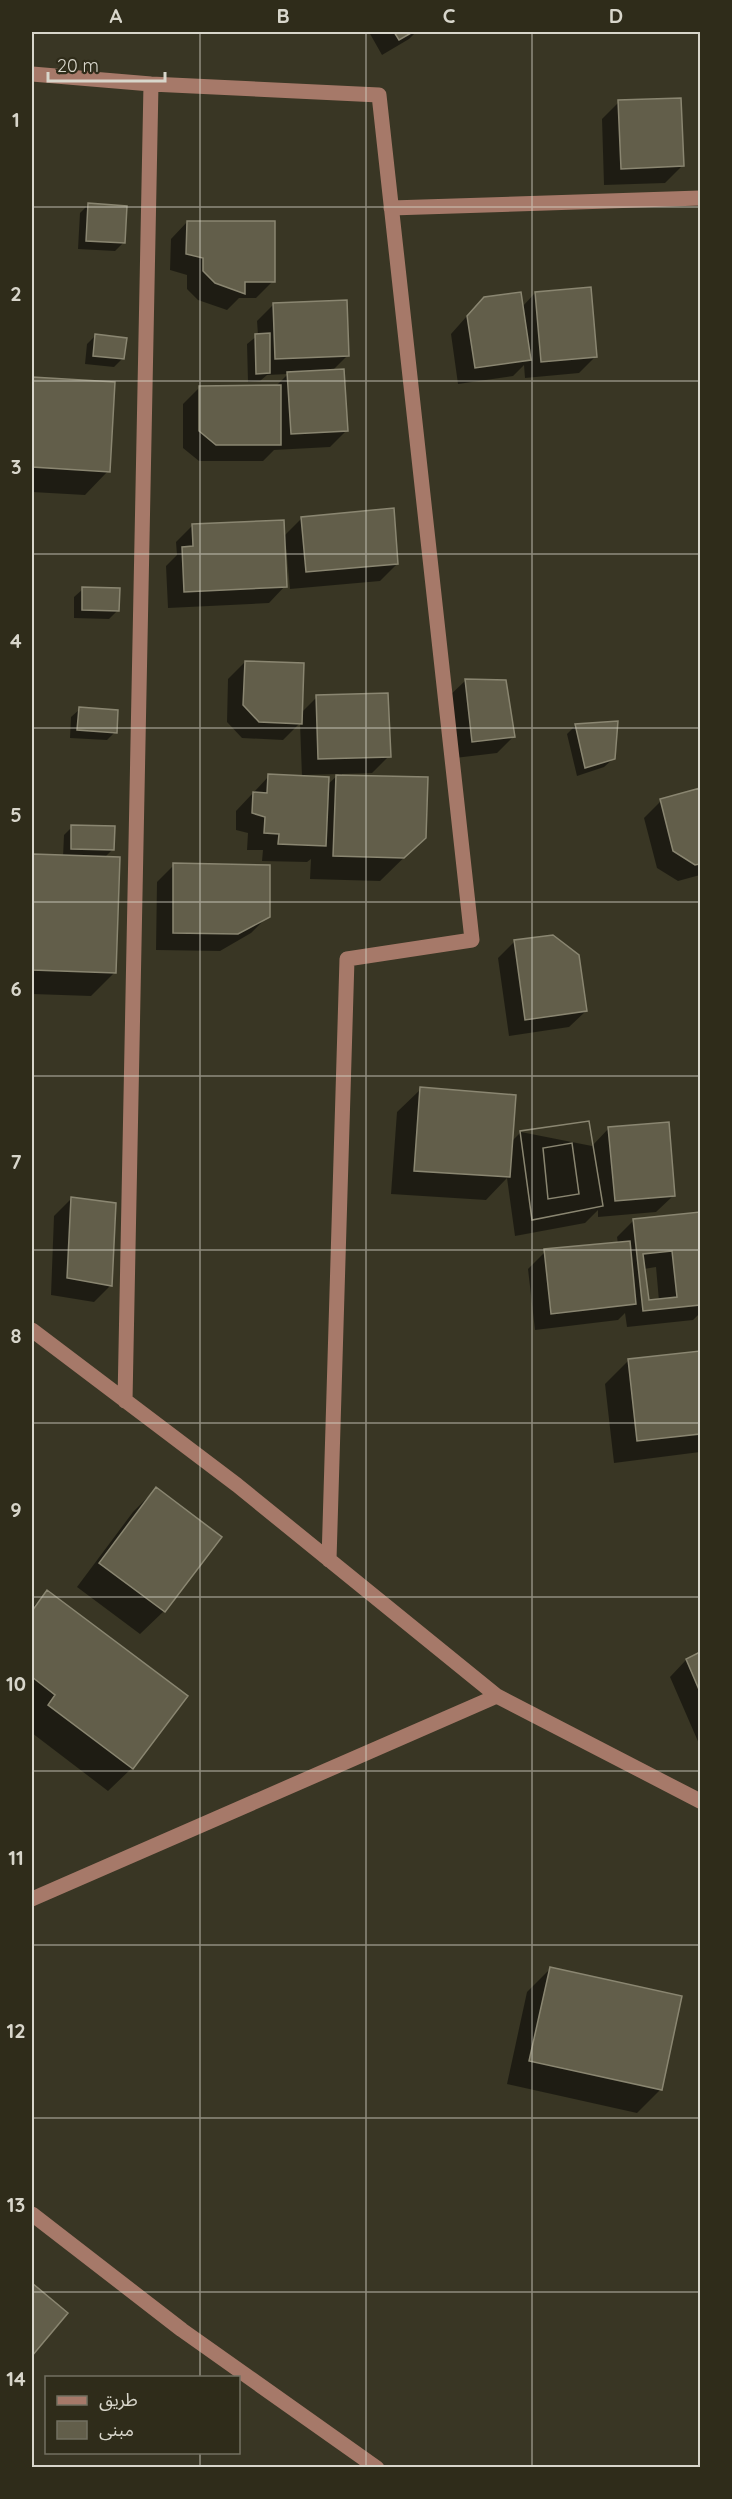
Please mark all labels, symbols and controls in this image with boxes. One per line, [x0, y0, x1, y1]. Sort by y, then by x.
text: A [110, 3, 123, 28]
text: B [276, 3, 290, 28]
text: C [443, 3, 456, 28]
text: D [609, 3, 623, 28]
scale bar [48, 45, 165, 83]
text: 20 m [57, 54, 99, 77]
text: 1 [12, 107, 20, 132]
text: 2 [10, 281, 22, 306]
text: 3 [11, 454, 21, 479]
text: 4 [10, 628, 22, 653]
text: 5 [10, 802, 22, 827]
text: 6 [10, 976, 22, 1001]
text: 7 [11, 1149, 22, 1174]
text: 8 [11, 1323, 22, 1348]
text: 9 [10, 1497, 22, 1522]
text: 10 [6, 1671, 26, 1696]
text: 11 [8, 1845, 24, 1870]
text: 12 [6, 2018, 26, 2043]
text: 13 [7, 2192, 25, 2217]
text: 14 [6, 2366, 26, 2391]
legend [45, 2376, 240, 2454]
text: طريق [99, 2388, 138, 2411]
text: مبنى [99, 2418, 134, 2441]

